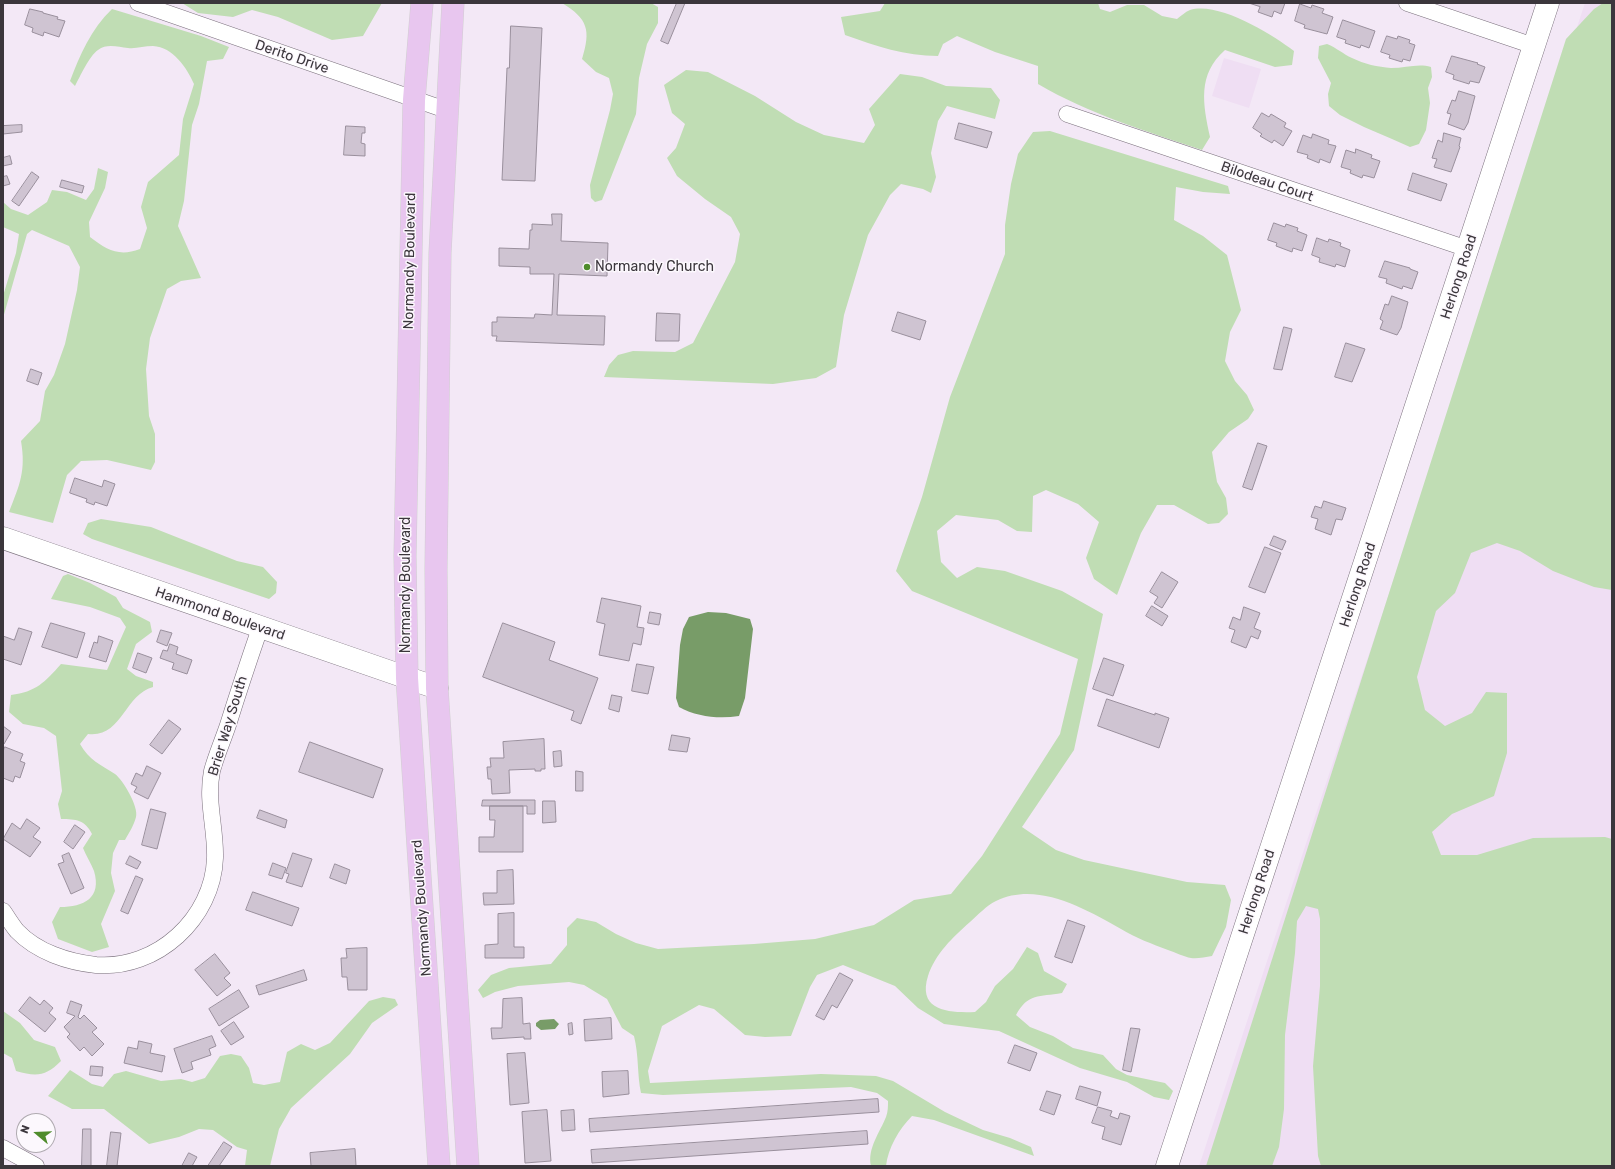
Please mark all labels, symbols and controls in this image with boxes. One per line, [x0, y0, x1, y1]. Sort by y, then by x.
street label: Derito Drive [253, 37, 331, 77]
street label: Bilodeau Court [1219, 158, 1315, 206]
street label: Normandy Boulevard [400, 192, 420, 330]
street label: Herlong Road [1437, 233, 1481, 321]
place label: Normandy Church [595, 259, 714, 275]
marker: Normandy Church [582, 262, 592, 272]
street label: Normandy Boulevard [398, 517, 414, 653]
street label: Herlong Road [1336, 541, 1380, 629]
street label: Hammond Boulevard [153, 584, 287, 644]
street label: Brier Way South [205, 674, 251, 778]
street label: Normandy Boulevard [409, 839, 435, 977]
street label: Herlong Road [1235, 848, 1279, 936]
north arrow [16, 1113, 56, 1153]
text: N [18, 1123, 33, 1135]

